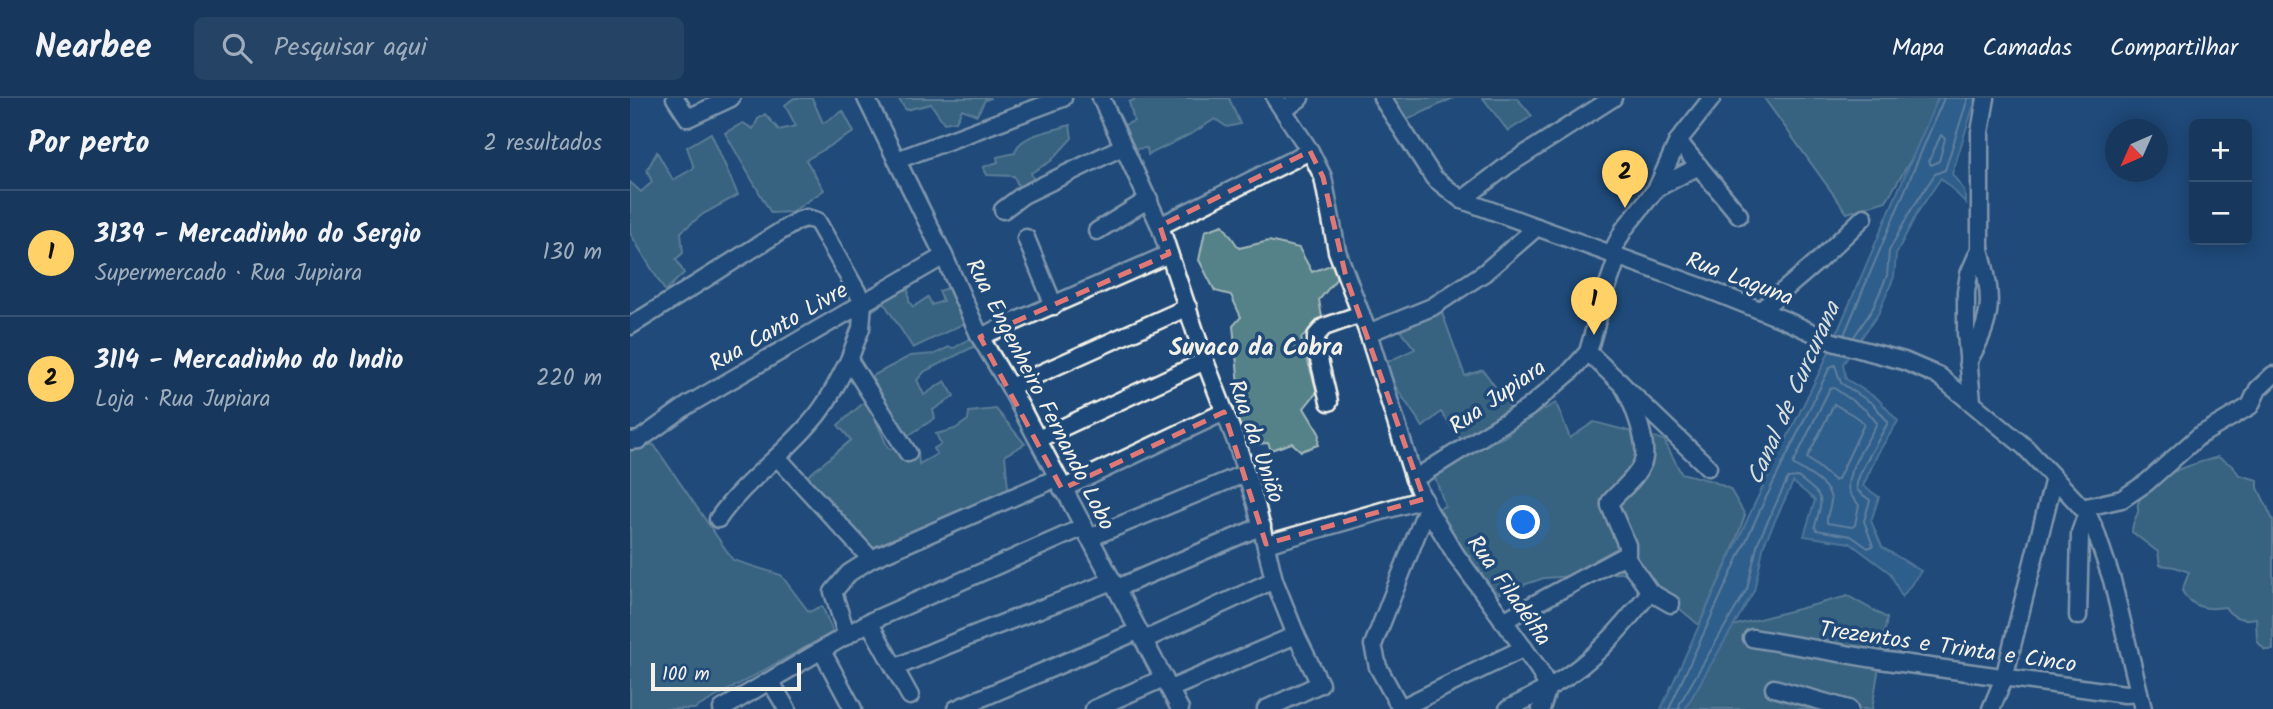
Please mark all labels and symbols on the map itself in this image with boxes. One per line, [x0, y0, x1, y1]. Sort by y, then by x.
north arrow [2105, 119, 2168, 182]
pin: 2 [1602, 150, 1648, 208]
street label: Rua Laguna [1680, 243, 1798, 317]
street label: Rua Engenheiro Fernando Lobo [955, 253, 1124, 537]
street label: Rua Canto Livre [703, 273, 855, 382]
pin: 1 [1571, 277, 1617, 335]
water label: Canal de Curcurana [1737, 294, 1853, 491]
district label: Suvaco da Cobra [1169, 329, 1343, 368]
street label: Rua Jupiara [1442, 351, 1554, 445]
street label: Rua da União [1217, 375, 1293, 508]
your location [1506, 505, 1540, 539]
street label: Rua Filadélfia [1457, 528, 1560, 654]
street label: Trezentos e Trinta e Cinco [1817, 612, 2079, 684]
scale bar [651, 660, 802, 692]

